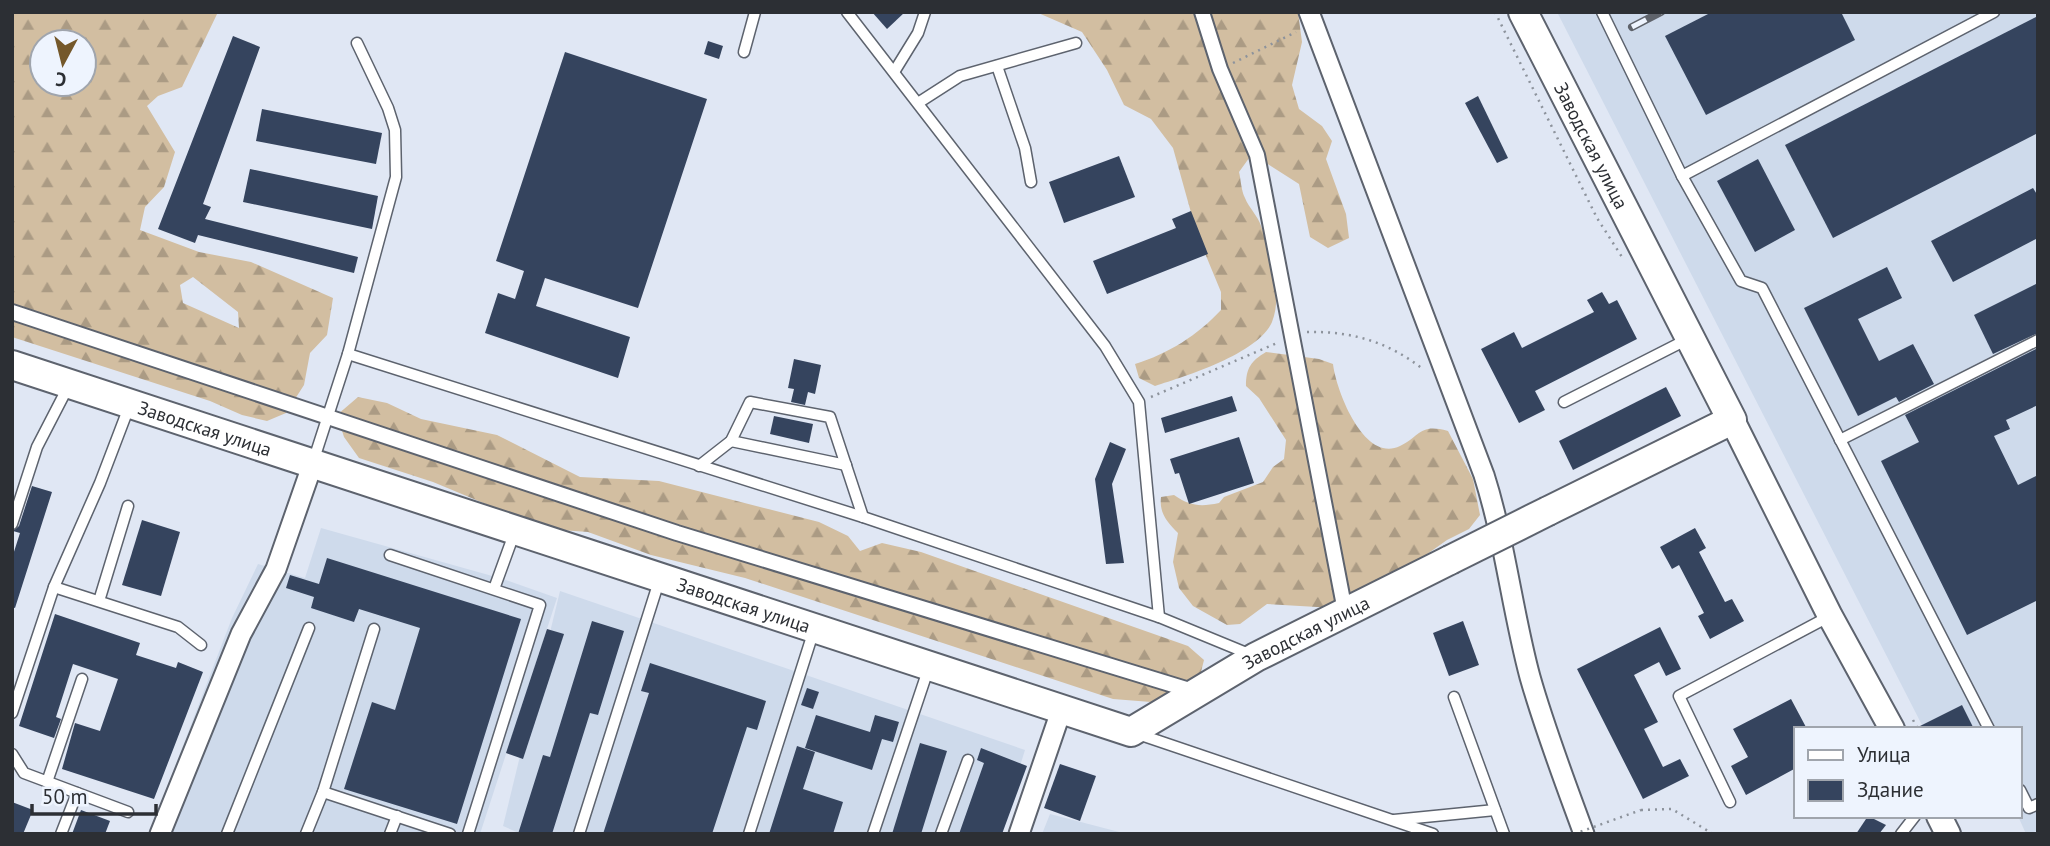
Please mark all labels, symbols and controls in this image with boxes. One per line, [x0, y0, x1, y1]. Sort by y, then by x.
north arrow [28, 28, 98, 98]
text: С [54, 67, 68, 92]
street label: Заводская улица [1549, 78, 1634, 213]
street label: Заводская улица [135, 395, 275, 461]
street label: Заводская улица [674, 572, 814, 638]
street label: Заводская улица [1238, 590, 1373, 674]
legend [1794, 727, 2022, 818]
text: Улица [1857, 741, 1911, 768]
scale bar [32, 772, 156, 816]
text: Здание [1857, 776, 1924, 803]
text: 50 m [42, 783, 88, 810]

